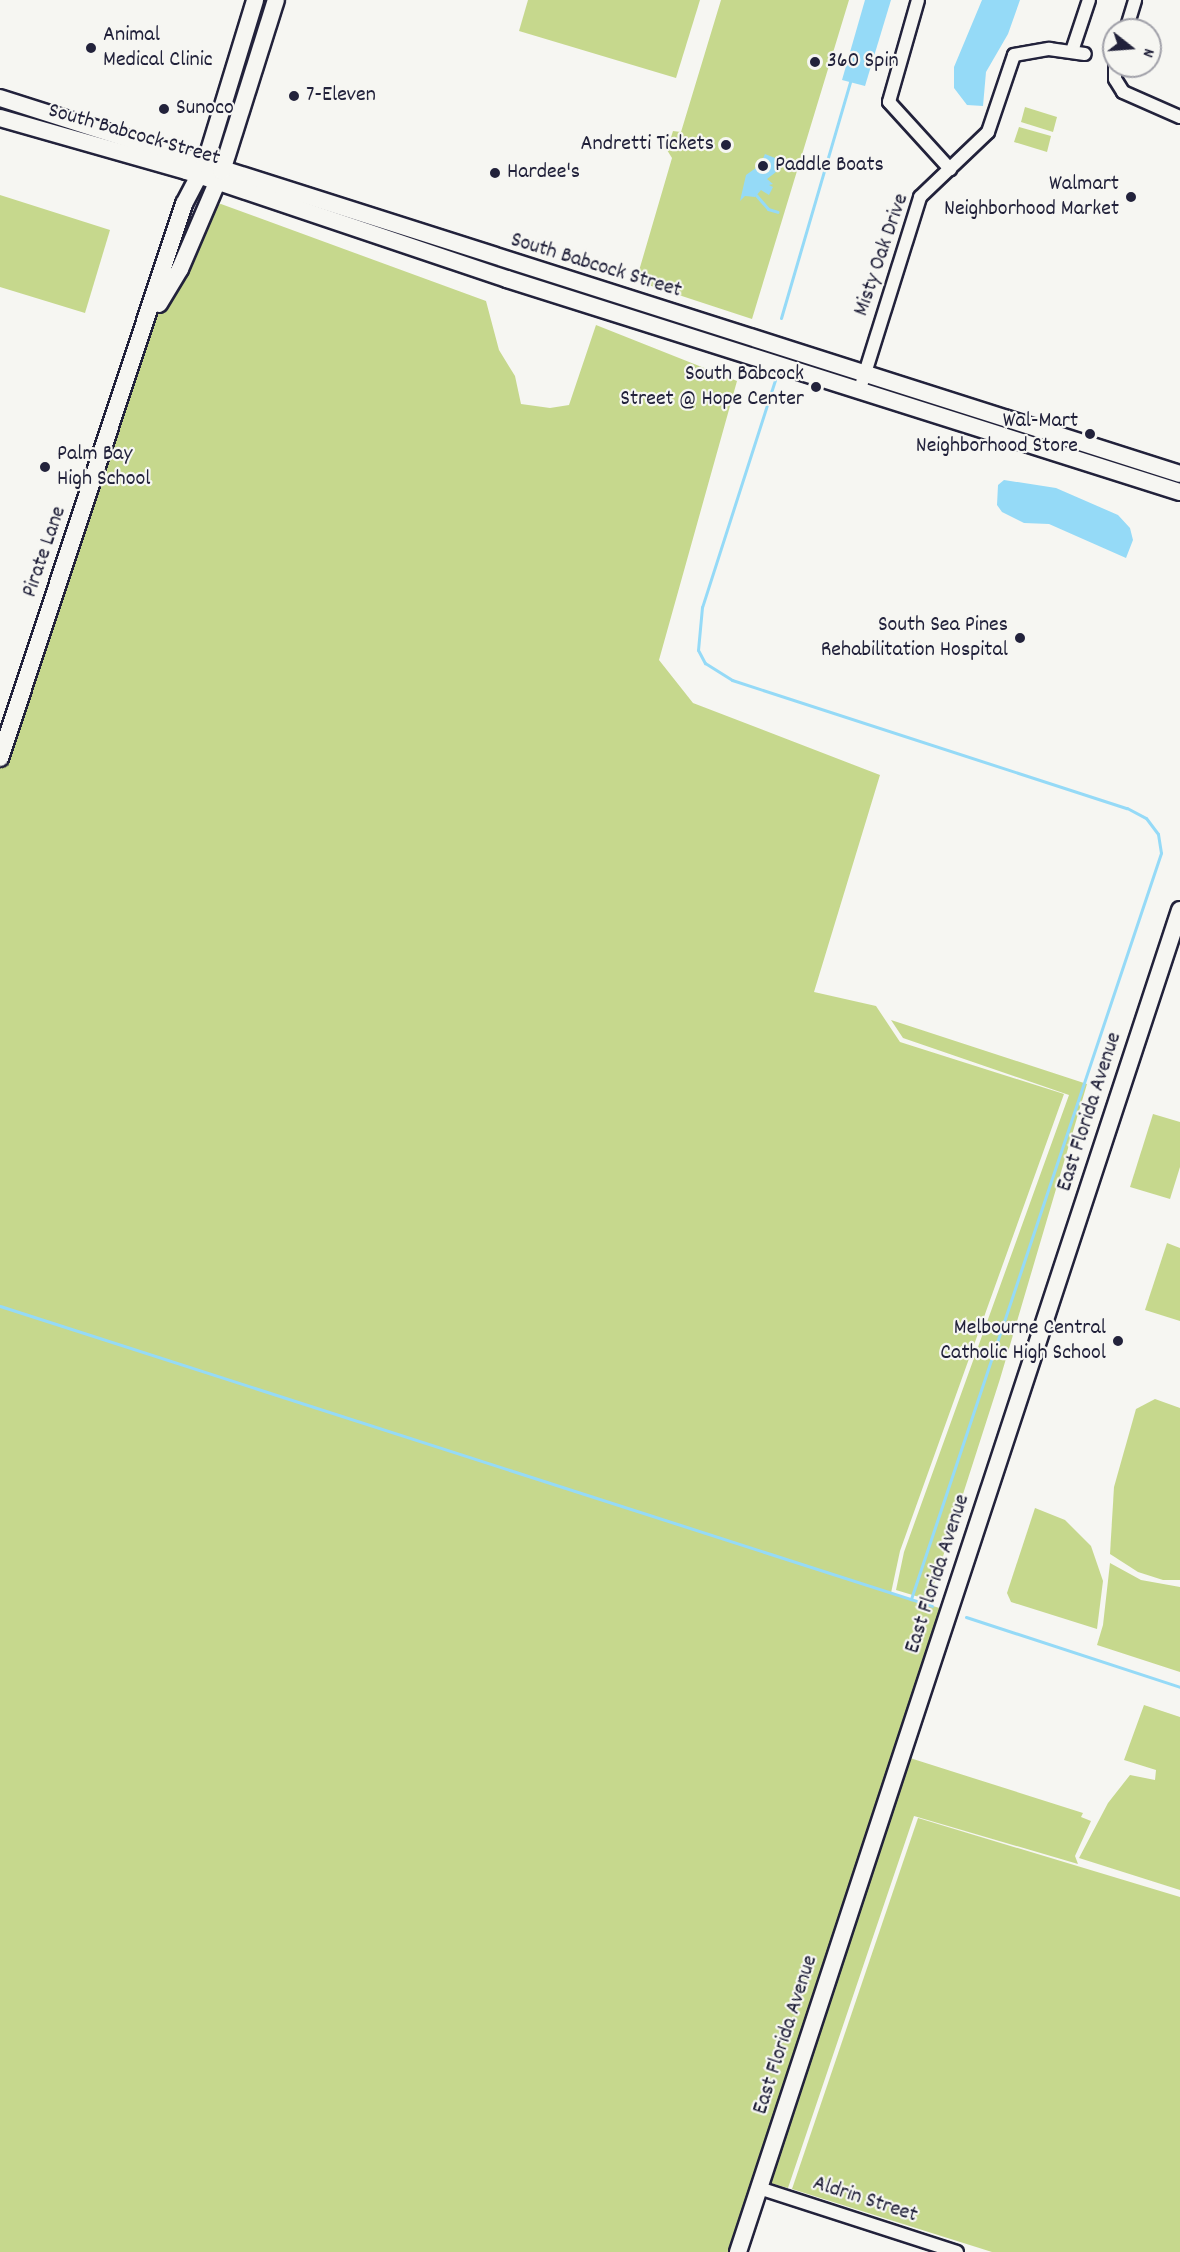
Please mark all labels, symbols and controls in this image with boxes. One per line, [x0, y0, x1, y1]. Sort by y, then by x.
north arrow [1102, 18, 1162, 78]
place label: Animal Medical Clinic [103, 22, 213, 74]
marker: Animal Medical Clinic [84, 41, 98, 55]
text: N [1136, 46, 1160, 60]
place label: 360 Spin [827, 49, 899, 75]
marker: 360 Spin [808, 55, 822, 69]
place label: 7-Eleven [306, 83, 376, 109]
marker: 7-Eleven [287, 89, 301, 103]
place label: Sunoco [176, 96, 234, 122]
street label: South Babcock Street [45, 98, 223, 172]
marker: Sunoco [157, 102, 171, 116]
place label: Andretti Tickets [581, 132, 714, 158]
marker: Andretti Tickets [719, 138, 733, 152]
place label: Paddle Boats [775, 153, 884, 179]
marker: Paddle Boats [756, 159, 770, 173]
place label: Hardee's [507, 160, 580, 186]
marker: Hardee's [488, 166, 502, 180]
place label: Walmart Neighborhood Market [944, 171, 1119, 222]
street label: Misty Oak Drive [849, 190, 915, 320]
marker: Walmart Neighborhood Market [1124, 190, 1138, 204]
street label: South Babcock Street [507, 227, 685, 305]
place label: South Babcock Street @ Hope Center [620, 361, 804, 412]
marker: South Babcock Street @ Hope Center [809, 380, 823, 394]
place label: Wal-Mart Neighborhood Store [916, 408, 1078, 460]
marker: Wal-Mart Neighborhood Store [1083, 427, 1097, 441]
place label: Palm Bay High School [57, 441, 150, 493]
marker: Palm Bay High School [38, 460, 52, 474]
street label: Pirate Lane [17, 503, 73, 601]
place label: South Sea Pines Rehabilitation Hospital [821, 612, 1008, 664]
marker: South Sea Pines Rehabilitation Hospital [1013, 631, 1027, 645]
street label: East Florida Avenue [1052, 1029, 1128, 1195]
place label: Melbourne Central Catholic High School [940, 1315, 1106, 1366]
marker: Melbourne Central Catholic High School [1111, 1334, 1125, 1348]
street label: East Florida Avenue [900, 1491, 976, 1657]
street label: East Florida Avenue [748, 1952, 824, 2118]
street label: Aldrin Street [809, 2171, 921, 2229]

